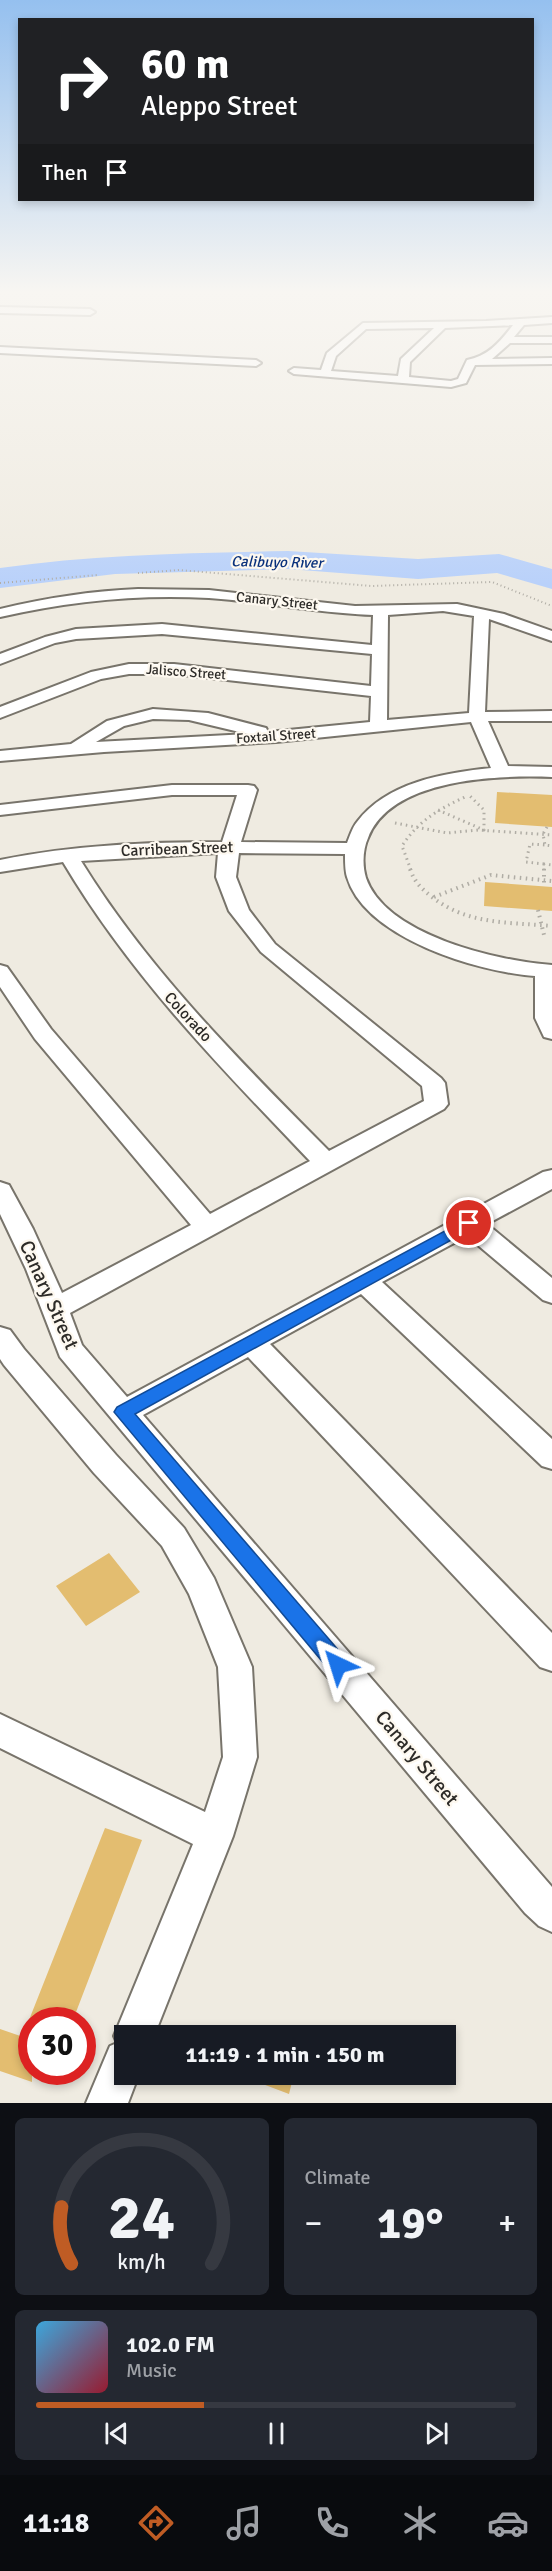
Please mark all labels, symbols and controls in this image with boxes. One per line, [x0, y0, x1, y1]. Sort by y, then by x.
text: 60 m [141, 39, 230, 90]
icon: right [42, 42, 120, 120]
text: Aleppo Street [141, 90, 297, 123]
icon: arrive [100, 156, 133, 189]
text: Then [42, 159, 88, 186]
water label: Calibuyo River [231, 552, 325, 572]
street label: Canary Street [235, 588, 319, 614]
street label: Jalisco Street [145, 661, 227, 683]
street label: Foxtail Street [236, 725, 317, 747]
street label: Carribean Street [120, 837, 234, 861]
street label: Colorado [160, 988, 216, 1046]
pin [443, 1197, 494, 1248]
icon: arrive [452, 1206, 485, 1239]
street label: Canary Street [14, 1237, 84, 1353]
position arrow [306, 1633, 370, 1697]
street label: Canary Street [370, 1705, 464, 1811]
speed limit sign: 30 [18, 2007, 96, 2085]
text: 11:19 · 1 min · 150 m [185, 2041, 385, 2068]
text: Climate [305, 2165, 370, 2190]
text: 24 [108, 2179, 175, 2256]
text: 19° [377, 2196, 444, 2251]
text: − [305, 2203, 322, 2244]
text: + [498, 2203, 516, 2244]
text: km/h [117, 2249, 166, 2275]
text: 102.0 FM [126, 2331, 215, 2358]
text: Music [126, 2358, 177, 2383]
icon: previous [100, 2417, 133, 2450]
icon: pause [260, 2417, 293, 2450]
icon: next [420, 2417, 453, 2450]
icon: directions [135, 2502, 177, 2544]
icon: music [223, 2502, 265, 2544]
icon: phone [311, 2502, 353, 2544]
icon: climate [399, 2502, 441, 2544]
icon: car [487, 2502, 529, 2544]
text: 11:18 [23, 2507, 89, 2540]

